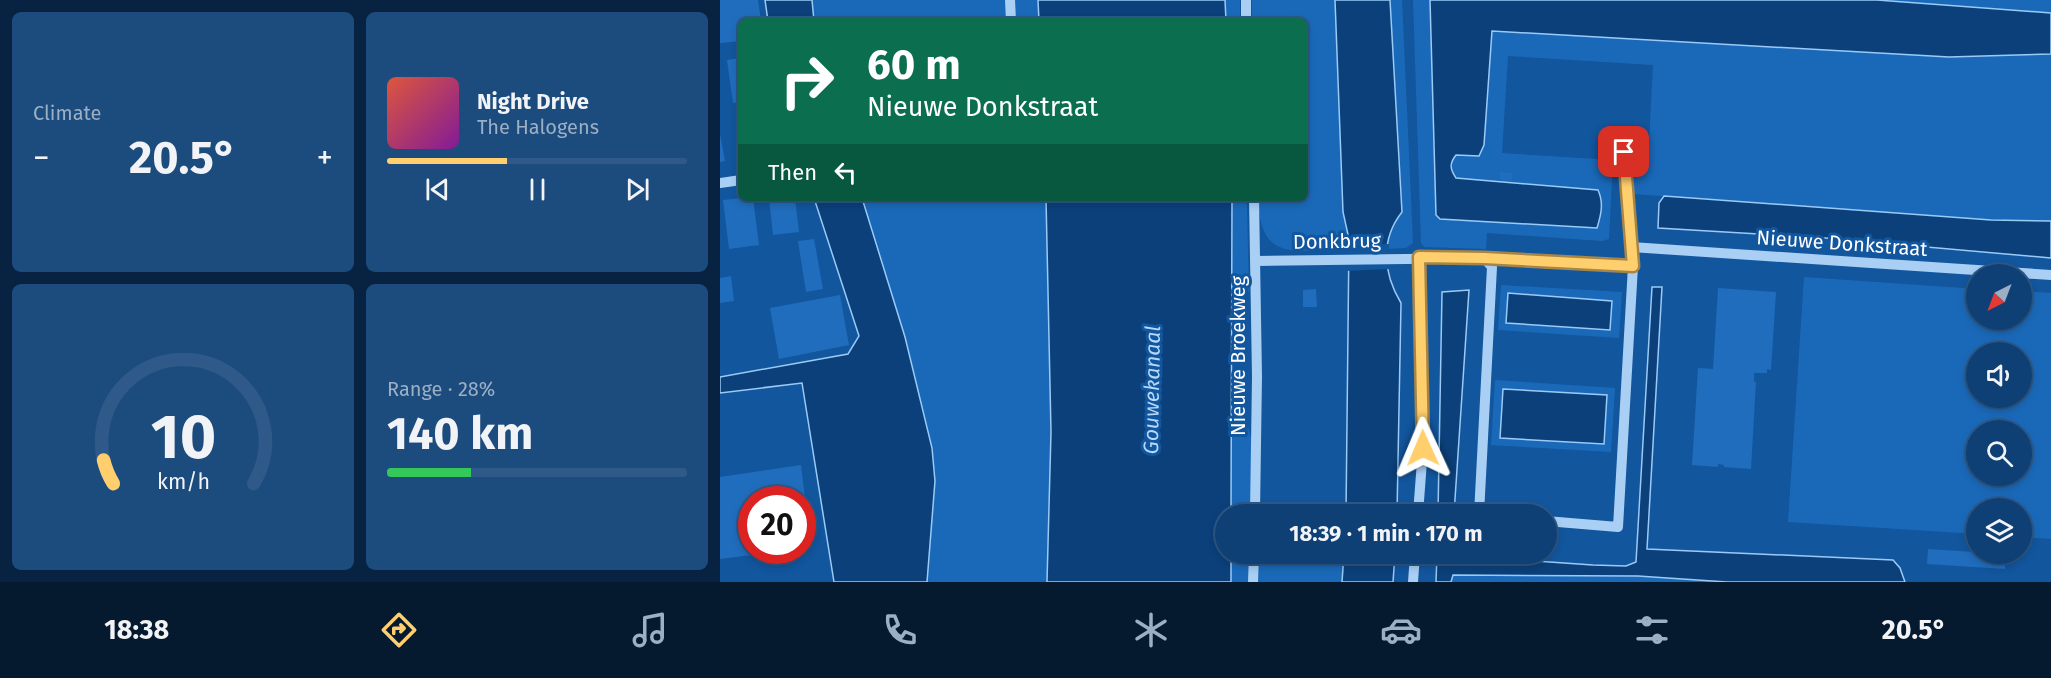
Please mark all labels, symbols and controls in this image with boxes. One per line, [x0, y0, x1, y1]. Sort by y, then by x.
text: 60 m [867, 40, 961, 90]
icon: right [768, 42, 846, 120]
text: Night Drive [477, 88, 589, 115]
text: Nieuwe Donkstraat [867, 91, 1098, 123]
text: Climate [33, 101, 101, 125]
text: The Halogens [477, 115, 599, 139]
pin [1598, 126, 1649, 177]
text: 20.5° [129, 131, 237, 185]
icon: arrive [1607, 135, 1640, 168]
text: − [33, 138, 50, 178]
text: + [317, 138, 333, 178]
icon: left [829, 156, 862, 189]
text: Then [768, 159, 817, 186]
icon: previous [421, 173, 454, 206]
icon: pause [521, 173, 554, 206]
icon: next [621, 173, 654, 206]
street label: Nieuwe Donkstraat [1756, 225, 1929, 261]
street label: Donkbrug [1293, 228, 1382, 254]
north arrow [1966, 264, 2032, 330]
map controls [1966, 264, 2032, 564]
street label: Nieuwe Broekweg [1226, 275, 1250, 436]
water label: Gouwekanaal [1138, 325, 1166, 455]
button: sound [1966, 342, 2032, 408]
text: Range · 28% [387, 377, 495, 401]
text: 10 [150, 400, 216, 475]
text: 140 km [387, 407, 533, 461]
position arrow [1391, 416, 1455, 480]
button: search [1966, 420, 2032, 486]
text: km/h [156, 469, 210, 495]
speed limit sign: 20 [738, 486, 816, 564]
button: layers [1966, 498, 2032, 564]
text: 18:39 · 1 min · 170 m [1289, 520, 1483, 547]
icon: directions [378, 609, 420, 651]
icon: music [629, 609, 671, 651]
icon: phone [879, 609, 921, 651]
icon: climate [1130, 609, 1172, 651]
icon: car [1380, 609, 1422, 651]
icon: filters [1631, 609, 1673, 651]
text: 18:38 [104, 614, 169, 646]
text: 20.5° [1882, 614, 1947, 646]

